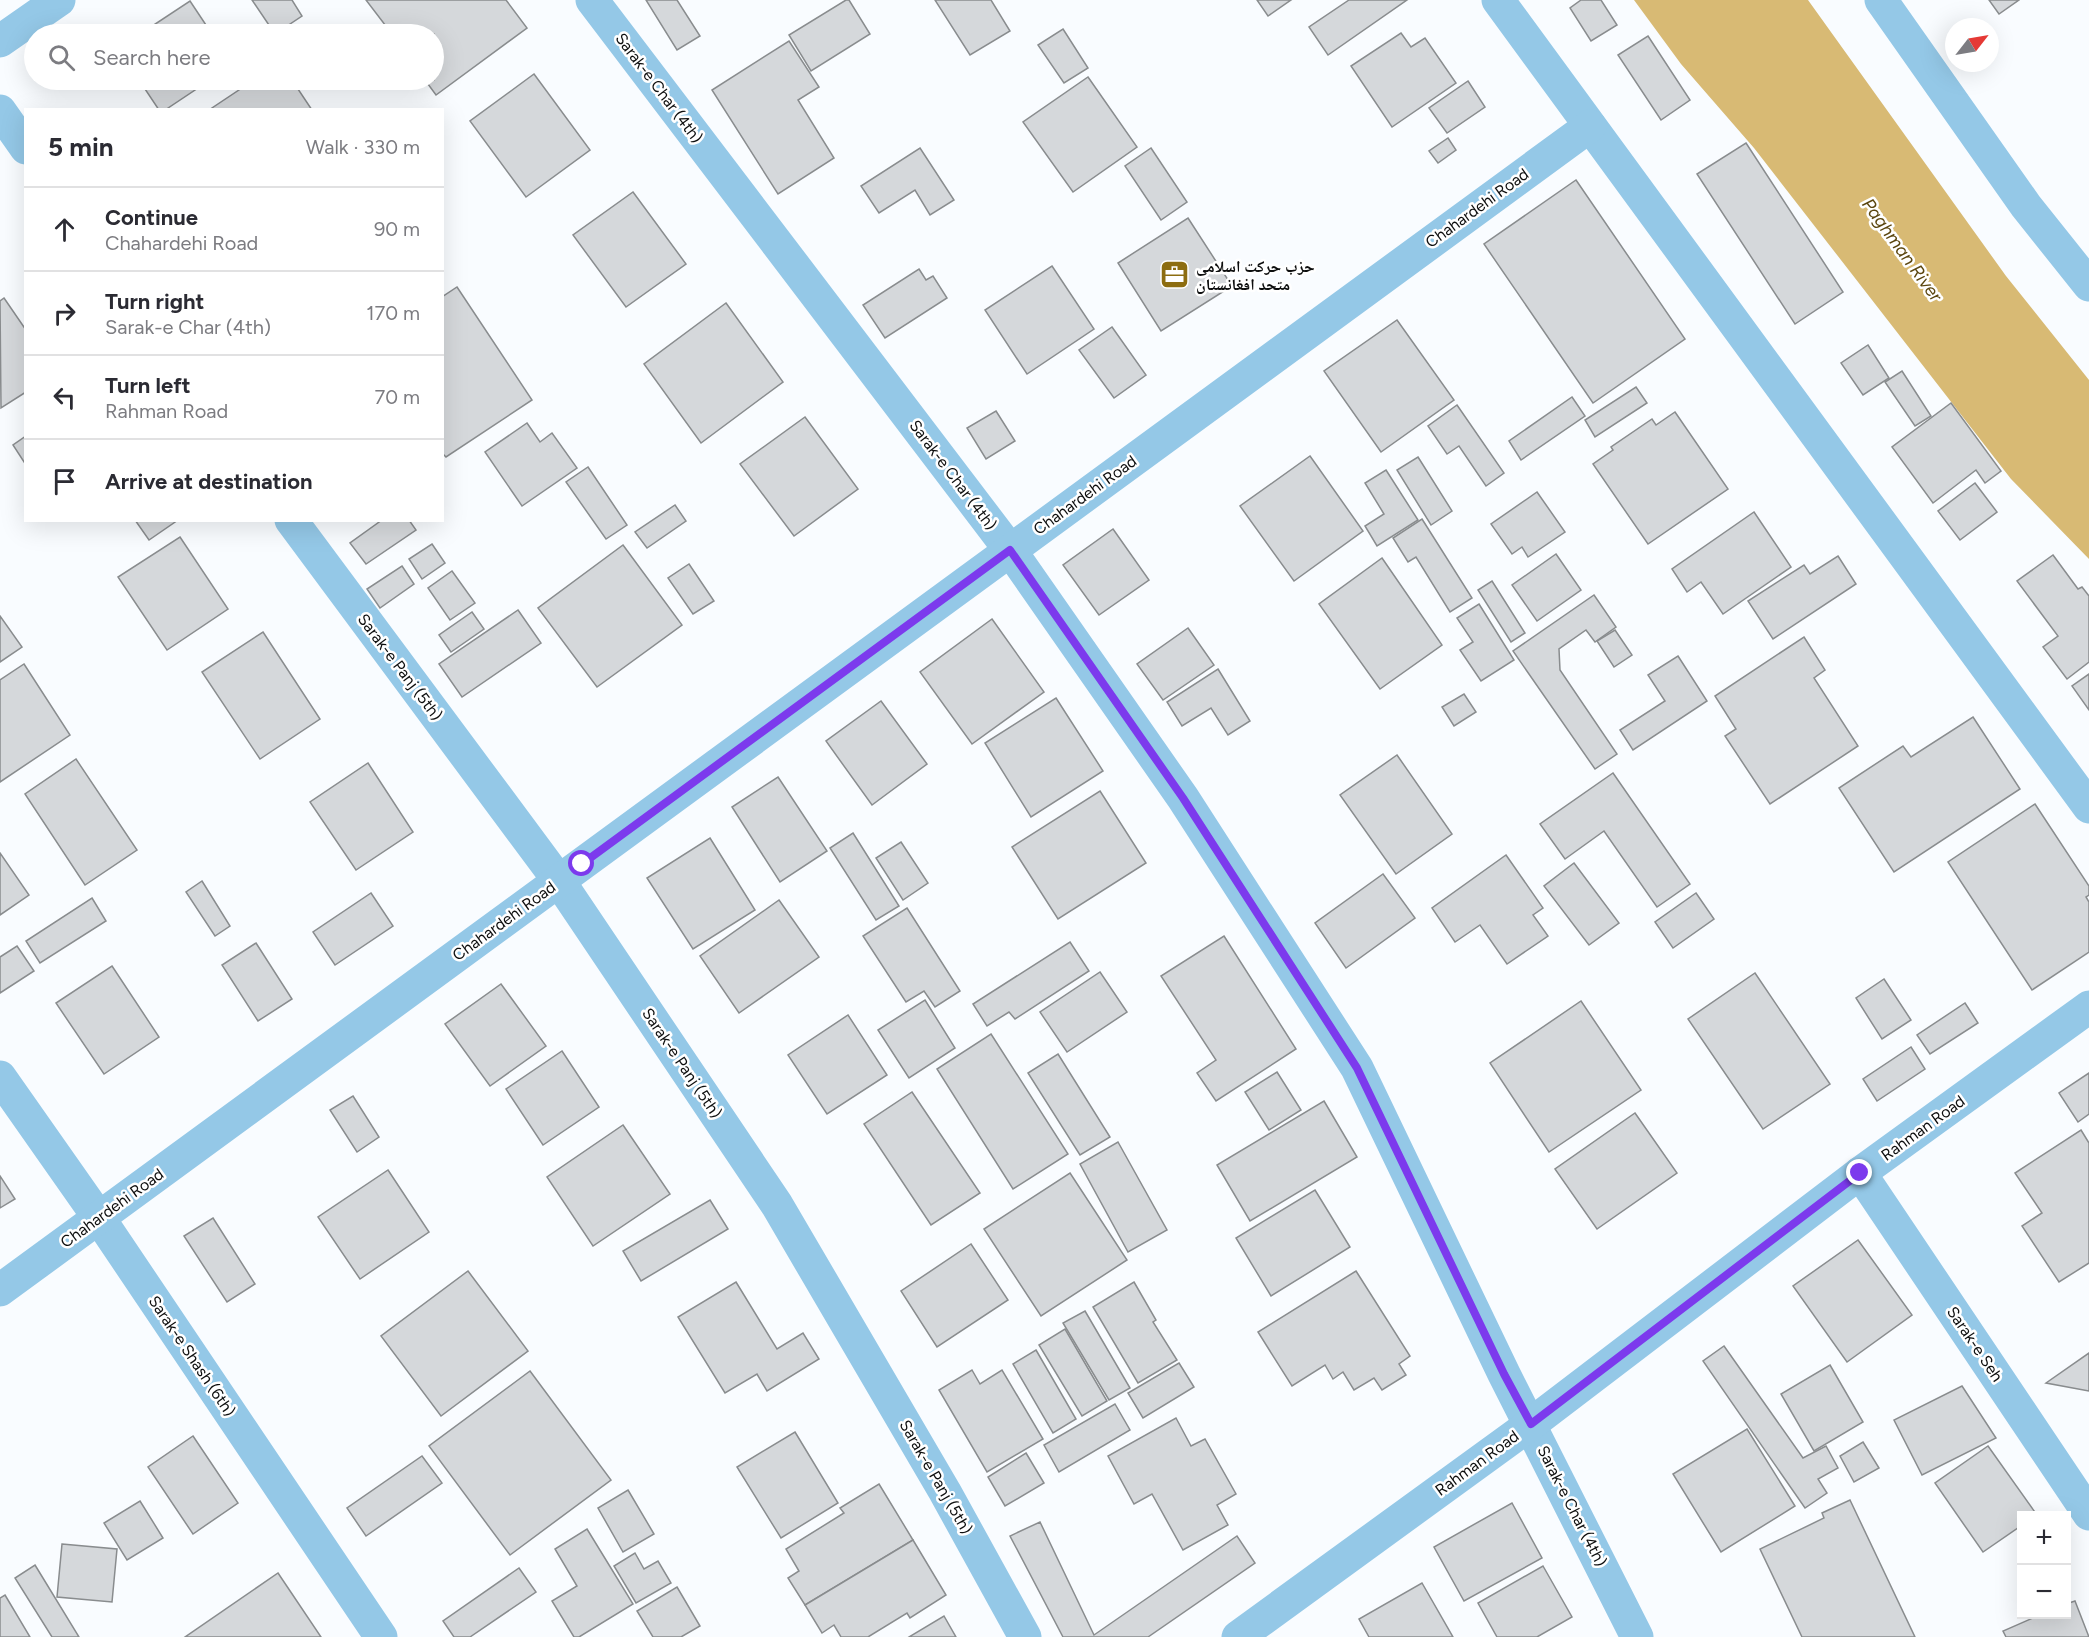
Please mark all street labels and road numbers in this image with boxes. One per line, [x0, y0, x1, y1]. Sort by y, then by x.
street label: Sarak-e Char (4th) [611, 29, 707, 147]
street label: Chahardehi Road [1422, 164, 1532, 252]
street label: Sarak-e Char (4th) [905, 416, 1001, 534]
street label: Chahardehi Road [1030, 451, 1140, 539]
street label: Sarak-e Panj (5th) [354, 610, 446, 724]
street label: Chahardehi Road [449, 877, 559, 965]
street label: Sarak-e Panj (5th) [638, 1004, 726, 1122]
street label: Rahman Road [1878, 1091, 1968, 1165]
street label: Chahardehi Road [57, 1164, 167, 1252]
street label: Sarak-e Shash (6th) [145, 1292, 239, 1420]
street label: Sarak-e Seh [1943, 1303, 2007, 1385]
street label: Sarak-e Panj (5th) [896, 1417, 976, 1537]
street label: Rahman Road [1432, 1426, 1522, 1500]
street label: Sarak-e Char (4th) [1533, 1443, 1611, 1569]

